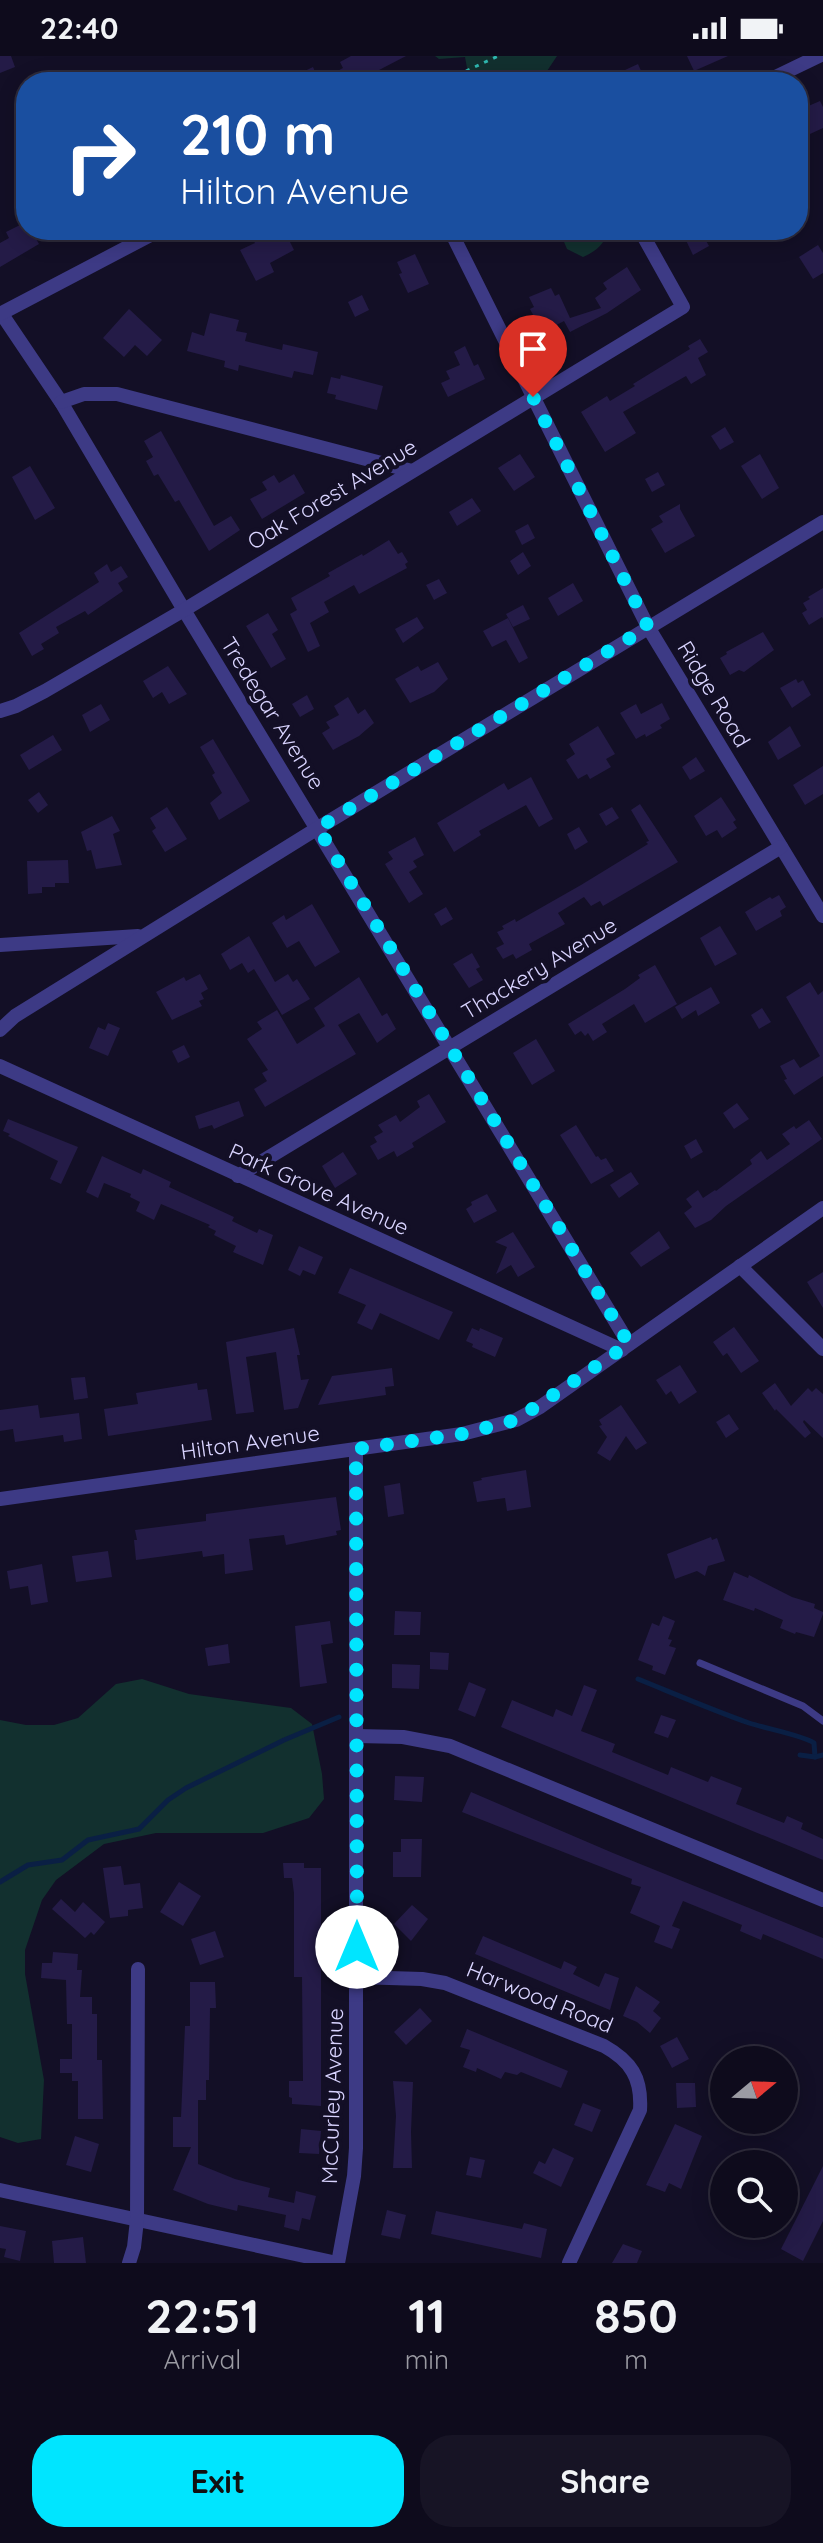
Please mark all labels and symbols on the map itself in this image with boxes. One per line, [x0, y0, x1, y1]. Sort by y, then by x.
pin [499, 315, 567, 397]
street label: Oak Forest Avenue [242, 432, 422, 556]
street label: Tredegar Avenue [215, 632, 331, 794]
street label: Ridge Road [671, 636, 757, 752]
street label: Thackery Avenue [456, 911, 622, 1025]
street label: Park Grove Avenue [225, 1137, 413, 1241]
street label: Hilton Avenue [179, 1418, 321, 1466]
position arrow [315, 1905, 399, 1989]
street label: Harwood Road [463, 1955, 617, 2039]
street label: McCurley Avenue [315, 2008, 349, 2184]
north arrow [710, 2046, 798, 2134]

